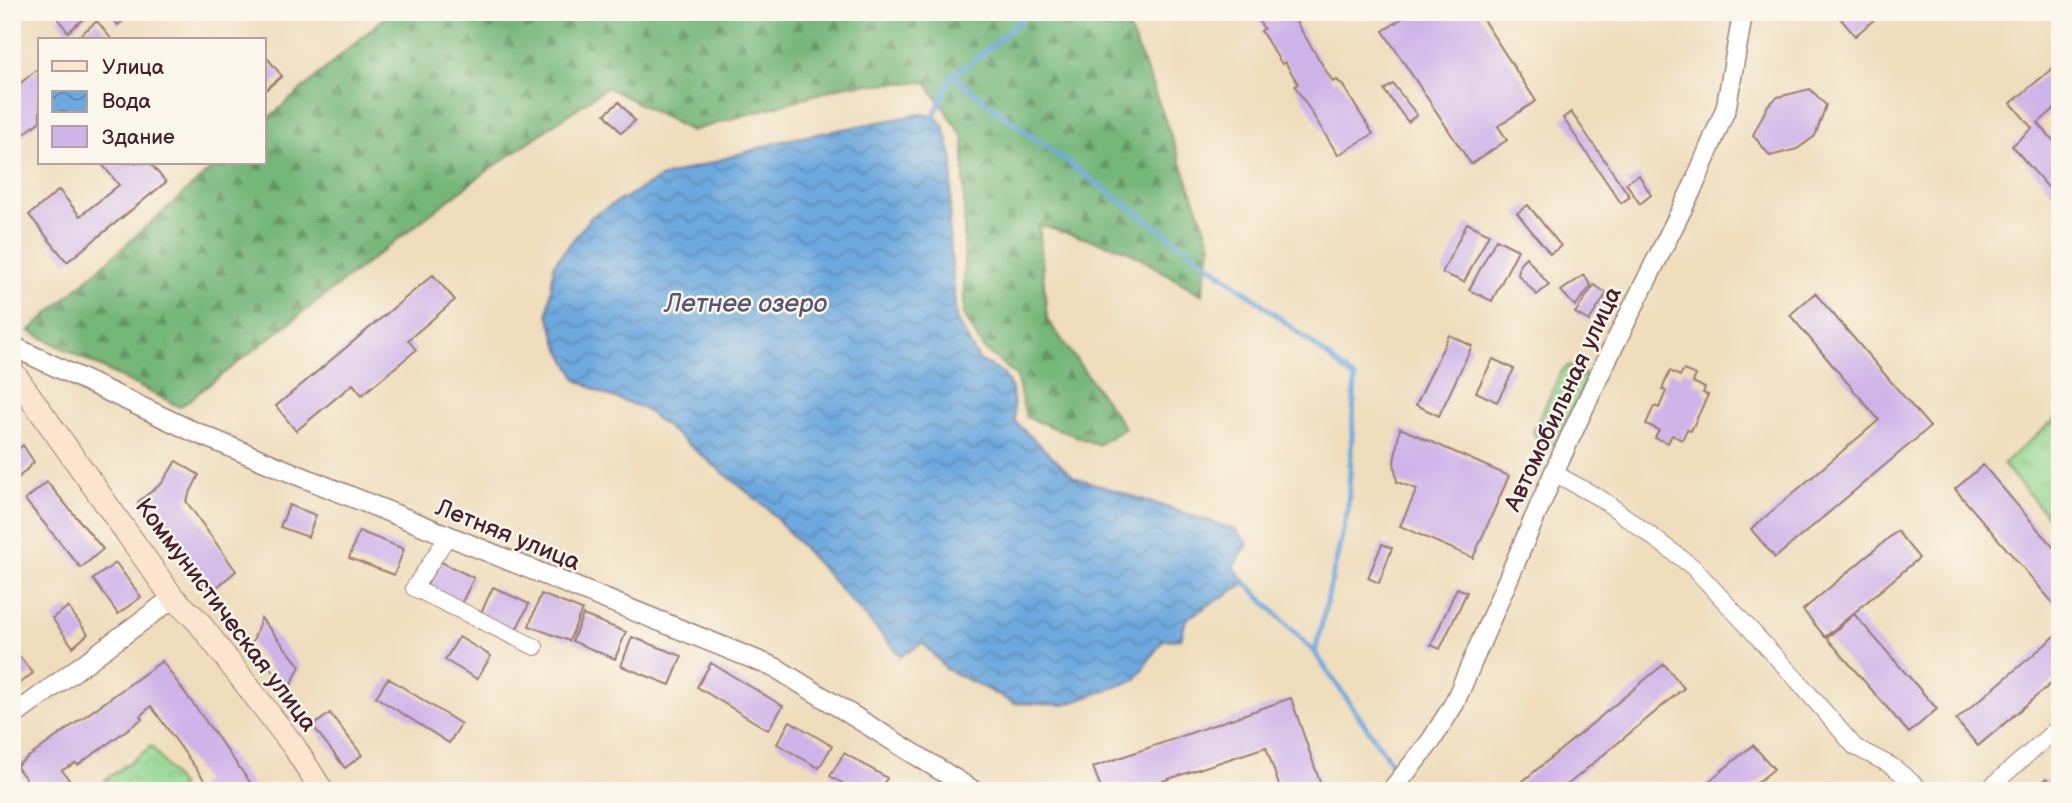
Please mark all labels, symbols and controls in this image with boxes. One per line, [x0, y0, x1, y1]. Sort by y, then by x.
legend [38, 38, 266, 164]
text: Улица [102, 55, 165, 80]
text: Вода [102, 89, 151, 114]
text: Здание [102, 125, 175, 150]
street label: Автомобильная улица [1498, 282, 1628, 517]
water label: Летнее озеро [663, 289, 828, 320]
street label: Коммунистическая улица [129, 493, 323, 737]
street label: Летняя улица [431, 493, 584, 577]

